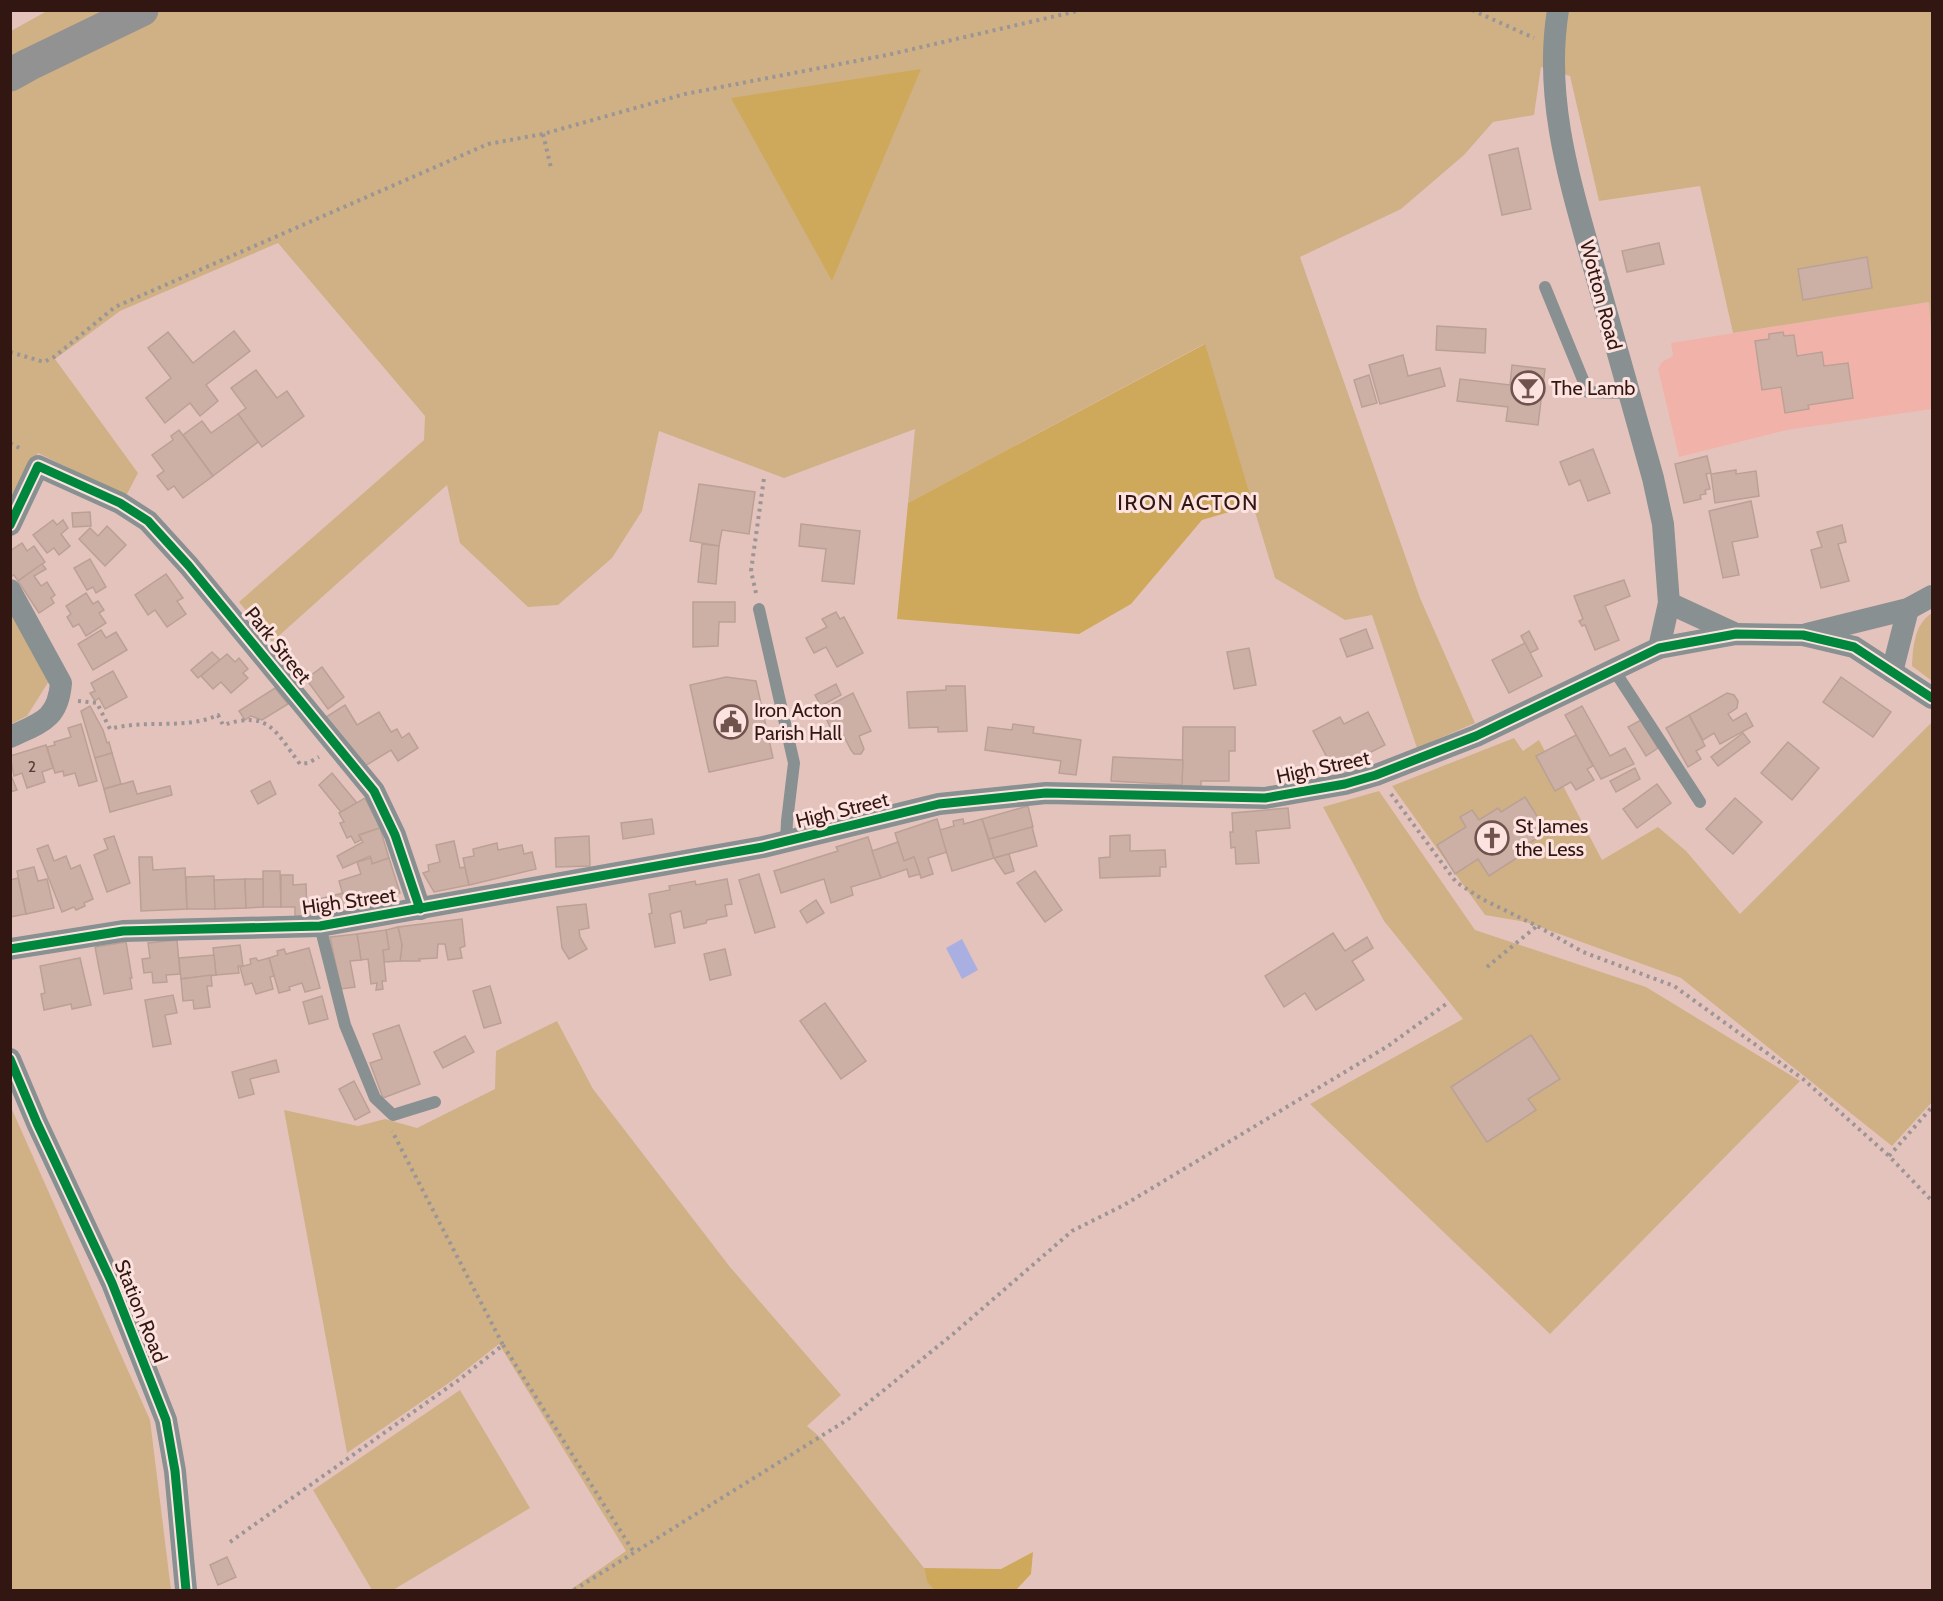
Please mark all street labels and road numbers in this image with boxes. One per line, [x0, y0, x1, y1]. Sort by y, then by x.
street label: Wotton Road [1575, 238, 1627, 352]
street label: Park Street [240, 602, 316, 688]
street label: High Street [1274, 745, 1372, 789]
street label: High Street [793, 787, 891, 833]
street label: High Street [300, 882, 398, 919]
street label: Station Road [110, 1256, 172, 1366]

